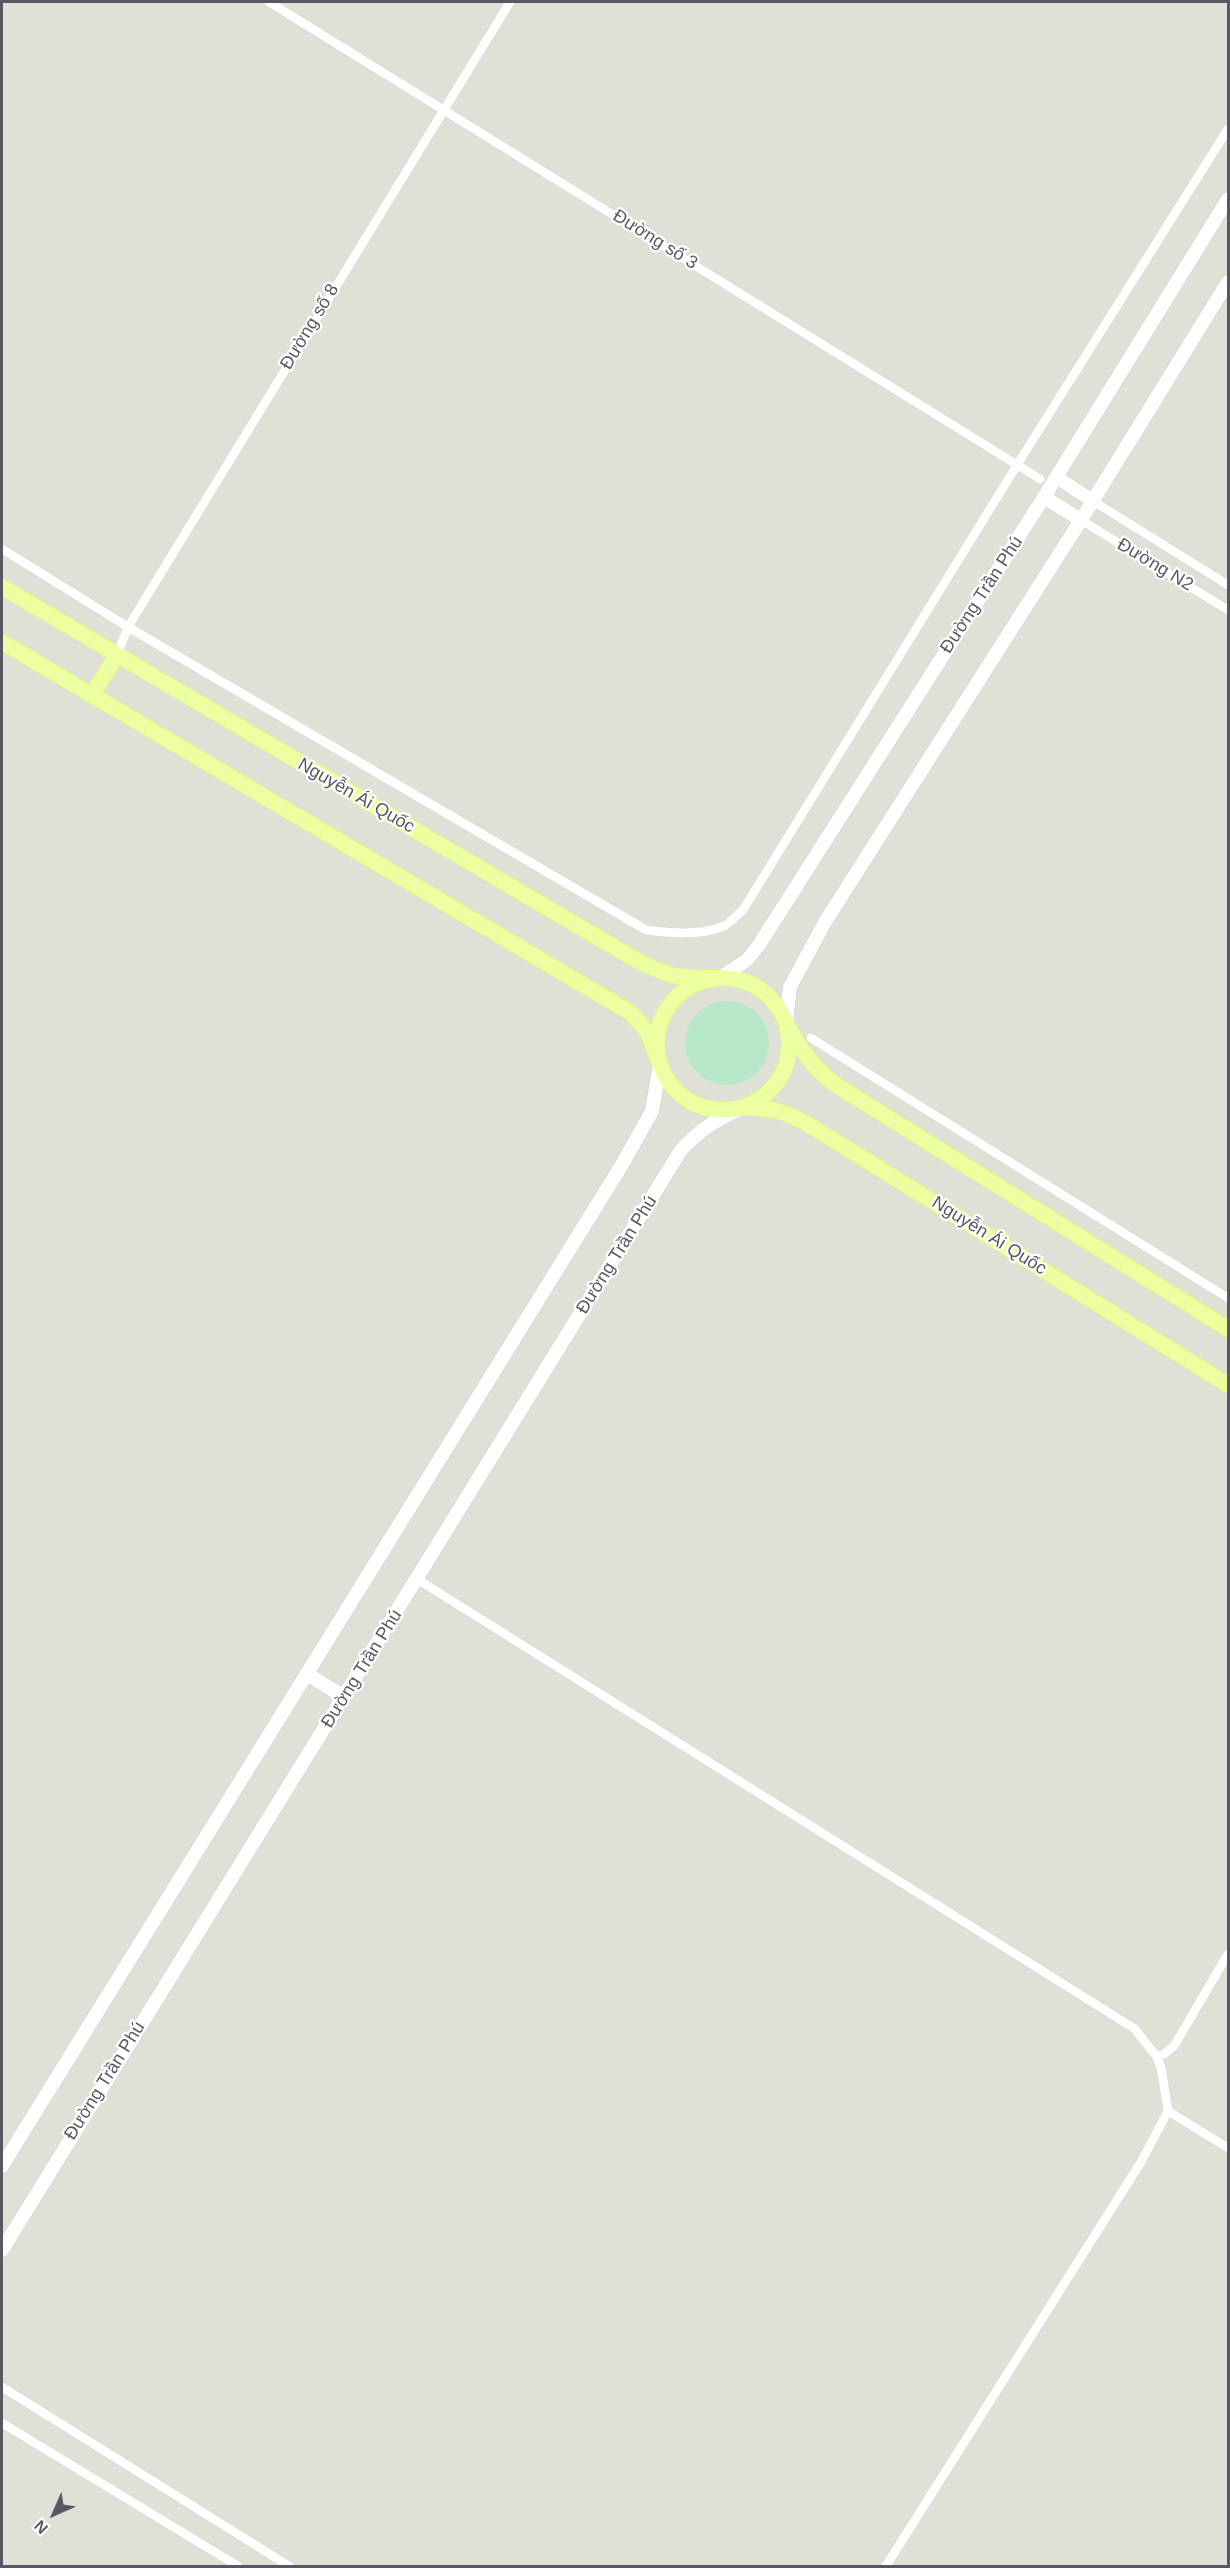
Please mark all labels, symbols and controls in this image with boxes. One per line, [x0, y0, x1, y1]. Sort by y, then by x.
street label: Đường số 3 [609, 205, 701, 275]
street label: Đường số 8 [276, 280, 344, 374]
street label: Đường Trần Phú [936, 532, 1028, 658]
street label: Đường N2 [1113, 534, 1197, 596]
street label: Nguyễn Ái Quốc [294, 754, 418, 838]
street label: Đường Trần Phú [572, 1192, 662, 1318]
street label: Nguyễn Ái Quốc [928, 1192, 1050, 1280]
street label: Đường Trần Phú [317, 1606, 407, 1732]
street label: Đường Trần Phú [60, 2018, 150, 2144]
north arrow [24, 2484, 84, 2544]
text: N [31, 2517, 51, 2537]

